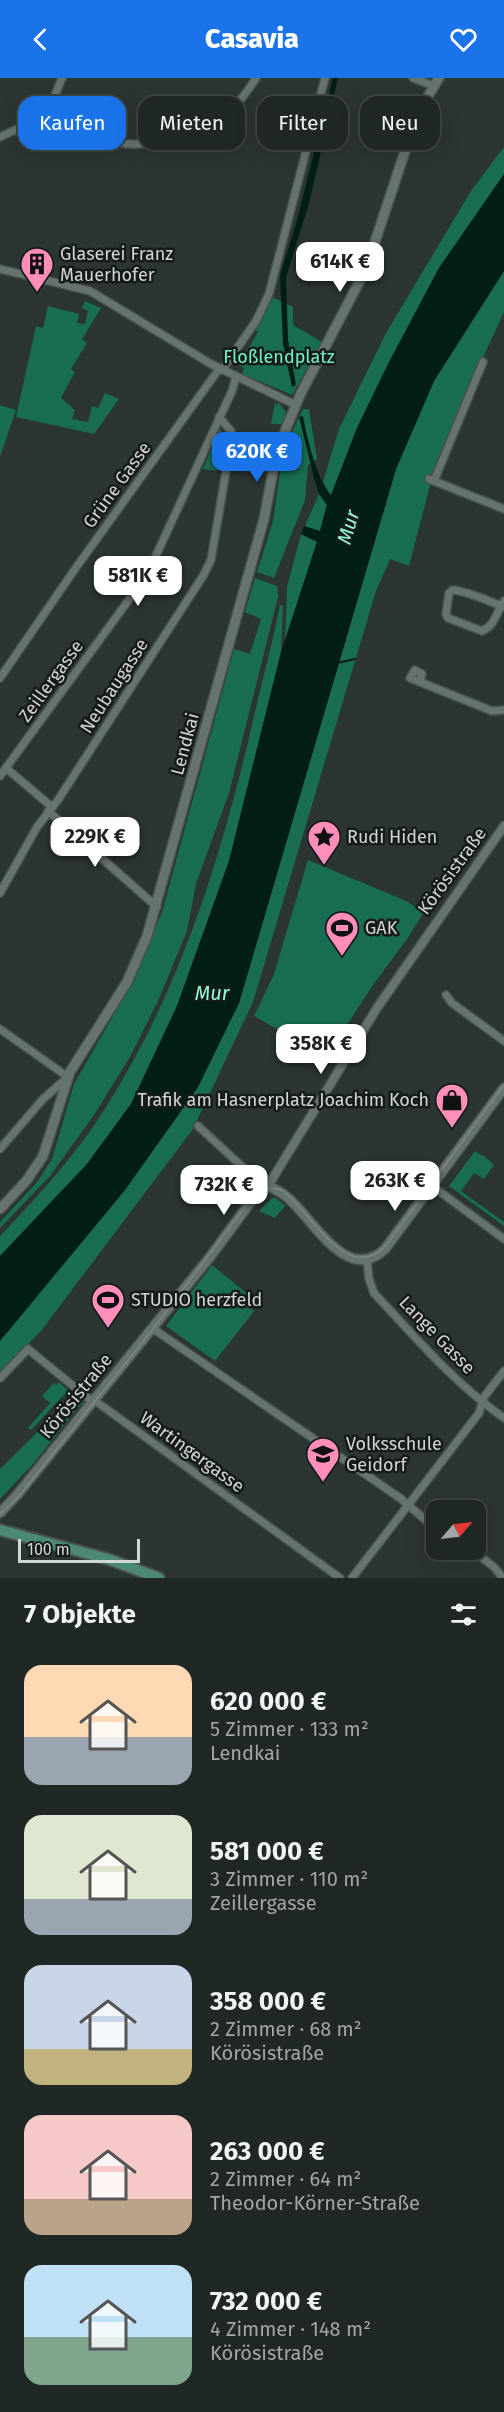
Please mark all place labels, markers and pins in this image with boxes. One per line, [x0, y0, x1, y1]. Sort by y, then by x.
pin: 614K € [291, 242, 389, 293]
place label: Glaserei Franz Mauerhofer [60, 243, 173, 286]
building icon: Glaserei Franz Mauerhofer [19, 246, 55, 293]
pin: 620K € [208, 432, 306, 483]
pin: 581K € [89, 556, 187, 607]
pin: 229K € [46, 817, 144, 868]
place icon: Rudi Hiden [306, 819, 342, 866]
place label: Rudi Hiden [347, 826, 437, 848]
sports icon: GAK [324, 910, 360, 957]
place label: GAK [365, 917, 398, 939]
pin: 358K € [272, 1024, 370, 1075]
shop icon: Trafik am Hasnerplatz Joachim Koch [434, 1082, 470, 1129]
place label: Trafik am Hasnerplatz Joachim Koch [137, 1089, 429, 1111]
pin: 263K € [346, 1161, 444, 1212]
pin: 732K € [175, 1165, 273, 1216]
sports icon: STUDIO herzfeld [90, 1282, 126, 1329]
place label: STUDIO herzfeld [131, 1289, 262, 1311]
place label: Volksschule Geidorf [346, 1433, 442, 1476]
school or university icon: Volksschule Geidorf [305, 1436, 341, 1483]

